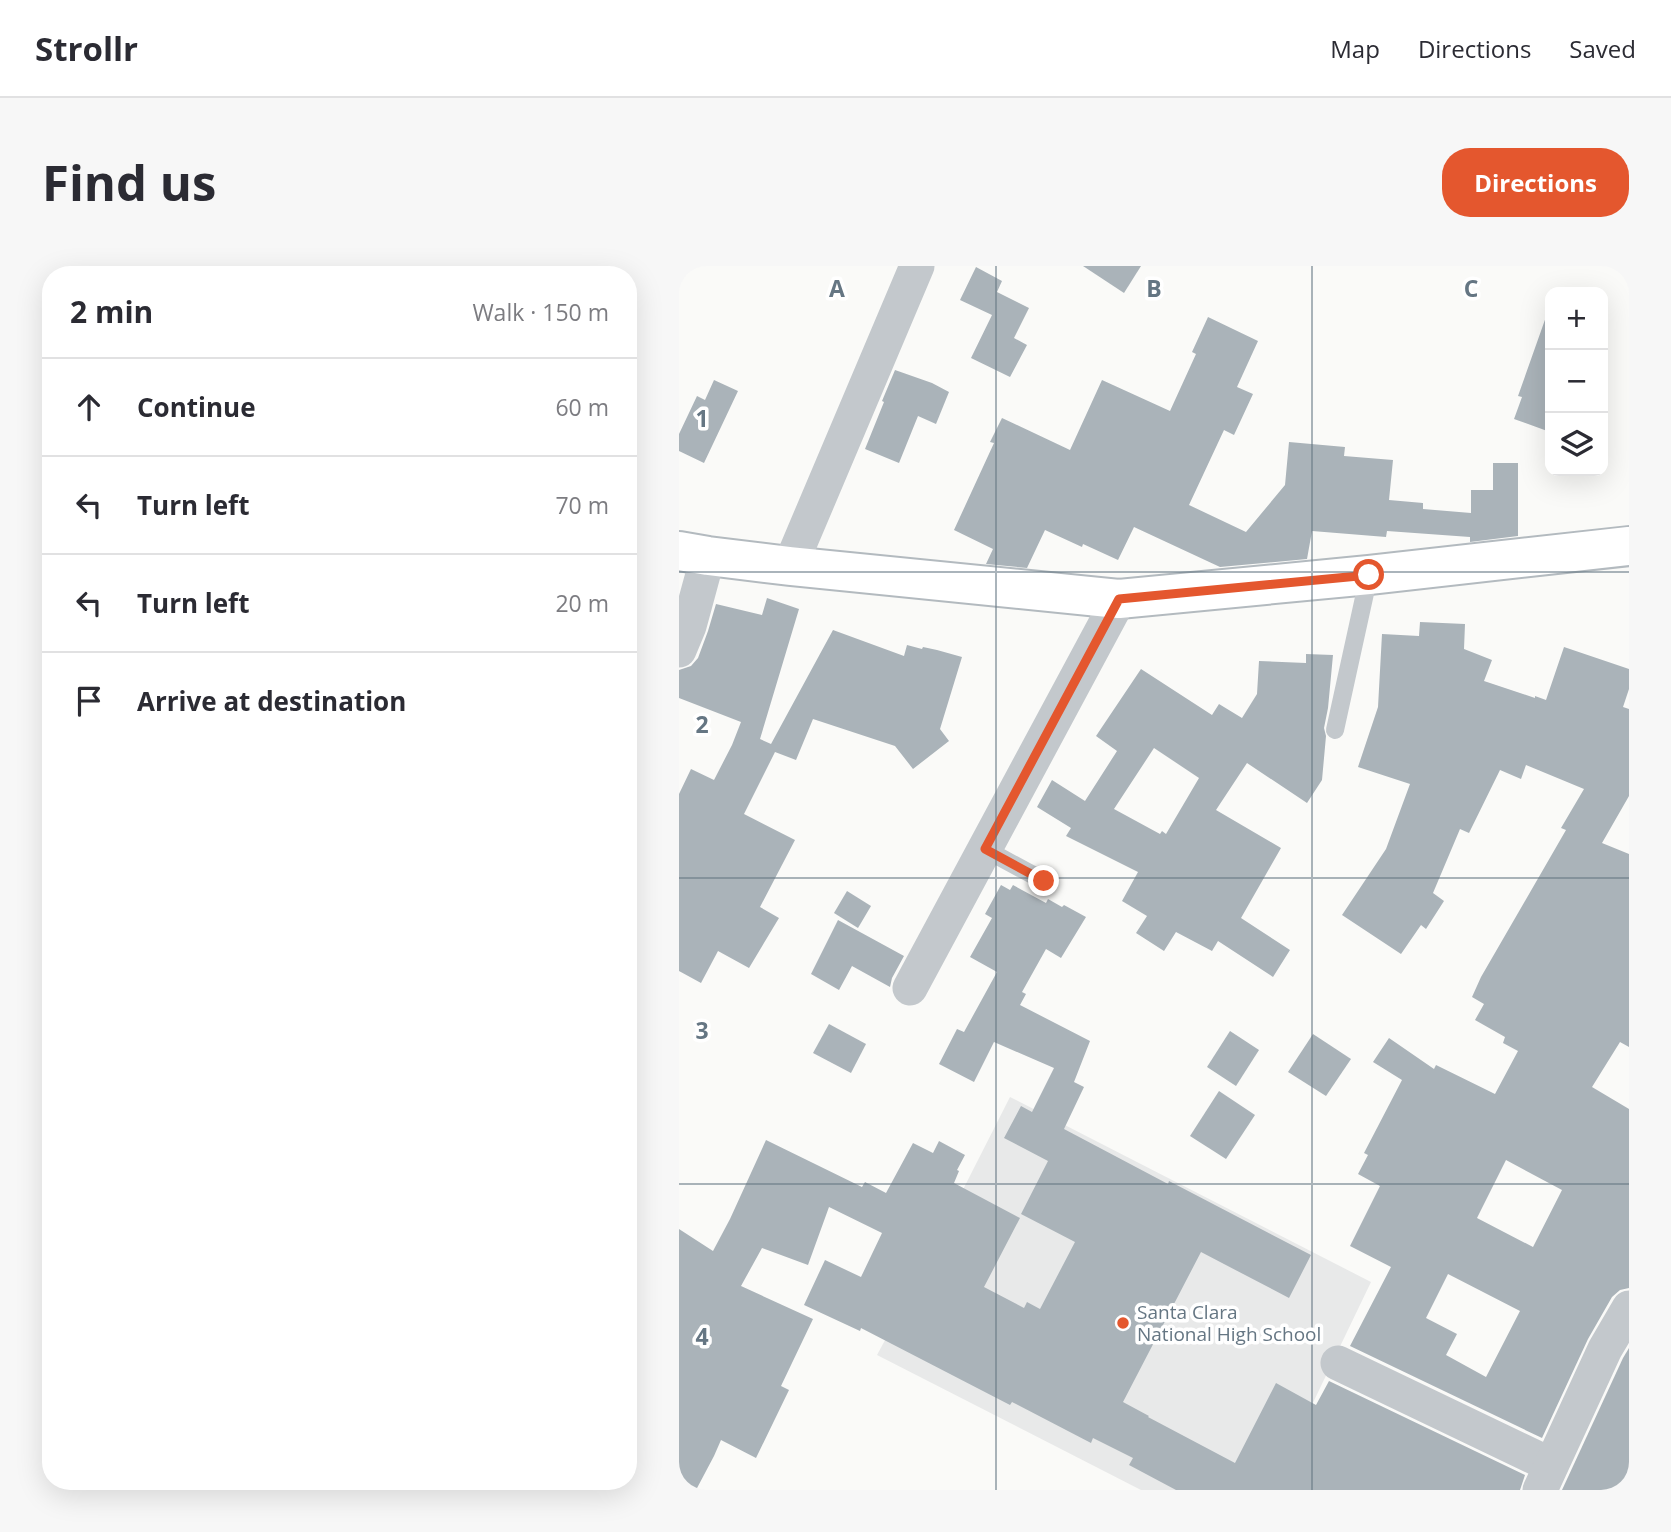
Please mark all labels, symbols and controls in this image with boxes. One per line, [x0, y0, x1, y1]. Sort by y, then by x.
text: Strollr [35, 26, 138, 71]
text: Map [1330, 32, 1380, 65]
text: Directions [1418, 32, 1531, 65]
text: Saved [1569, 32, 1636, 65]
button: Directions [1442, 148, 1629, 217]
text: Find us [42, 149, 216, 215]
text: A [829, 272, 845, 304]
text: B [1146, 272, 1162, 304]
text: C [1464, 272, 1478, 304]
map controls [1545, 287, 1608, 476]
button: + [1545, 287, 1608, 350]
text: 2 min [70, 291, 153, 332]
text: Walk · 150 m [472, 296, 609, 328]
button: − [1545, 350, 1608, 413]
icon: ahead [70, 388, 108, 426]
text: Continue [137, 389, 256, 425]
text: 60 m [555, 391, 609, 423]
text: 1 [695, 402, 709, 434]
button: layers [1545, 413, 1608, 476]
icon: left [70, 486, 108, 524]
text: Turn left [137, 487, 249, 523]
text: 70 m [555, 489, 609, 521]
route start [1353, 559, 1384, 590]
icon: left [70, 584, 108, 622]
text: Turn left [137, 585, 249, 621]
text: 20 m [555, 587, 609, 619]
icon: arrive [70, 682, 108, 720]
text: Arrive at destination [137, 683, 406, 719]
text: 2 [695, 708, 709, 740]
route end [1028, 865, 1059, 896]
text: 3 [695, 1014, 709, 1046]
place label: Santa Clara National High School [1137, 1299, 1321, 1347]
marker: Santa Clara National High School [1115, 1315, 1131, 1331]
text: 4 [695, 1320, 709, 1352]

